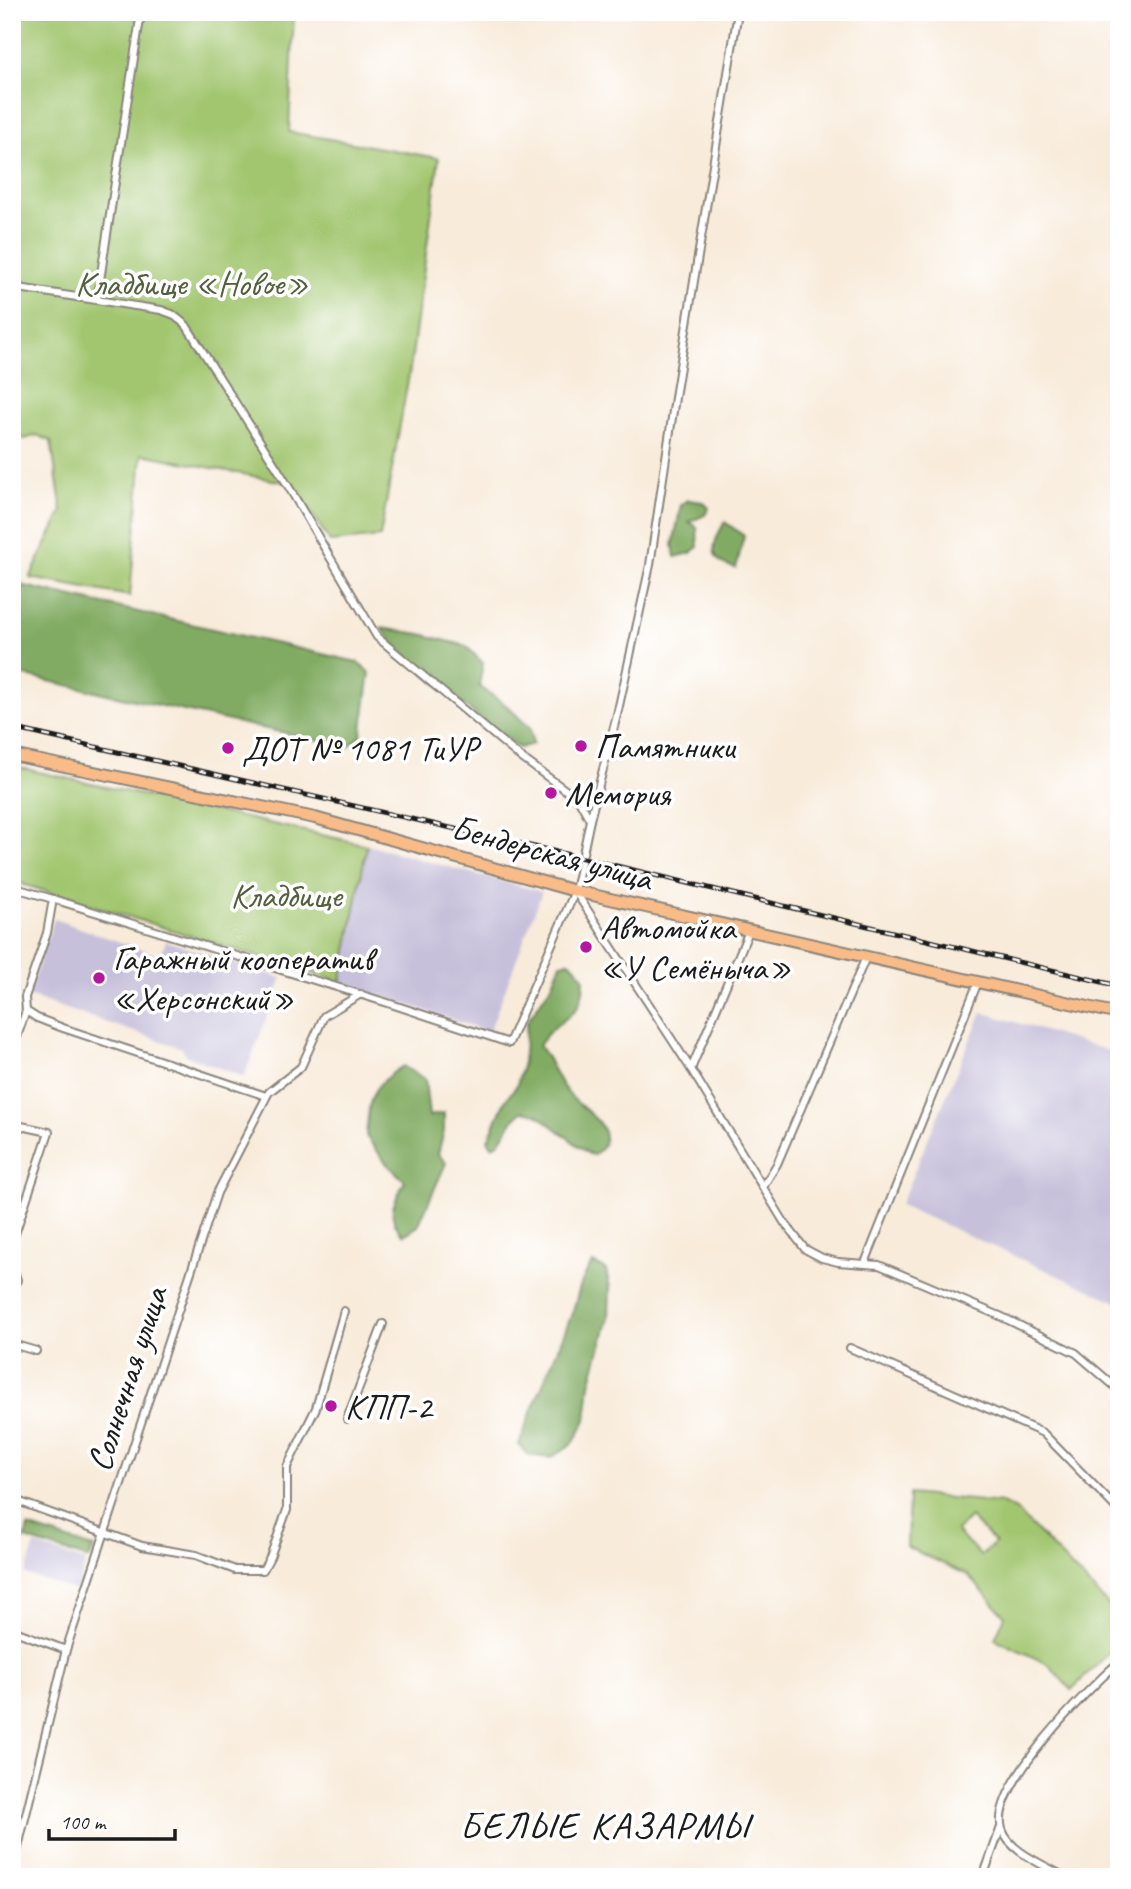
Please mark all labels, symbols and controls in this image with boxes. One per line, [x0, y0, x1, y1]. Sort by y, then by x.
park label: Кладбище «Новое» [75, 261, 309, 306]
place label: Памятники [595, 724, 737, 769]
place label: ДОТ № 1081 ТиУР [242, 726, 482, 771]
marker: Памятники [573, 738, 589, 754]
marker: ДОТ № 1081 ТиУР [220, 740, 236, 756]
place label: Мемория [565, 771, 672, 816]
marker: Мемория [543, 785, 559, 801]
street label: Бендерская улица [447, 805, 660, 902]
park label: Кладбище [230, 873, 344, 918]
place label: Автомойка «У Семёныча» [600, 905, 791, 990]
place label: Гаражный кооператив «Херсонский» [113, 936, 378, 1021]
marker: Автомойка «У Семёныча» [578, 939, 594, 955]
marker: Гаражный кооператив «Херсонский» [91, 970, 107, 986]
street label: Солнечная улица [76, 1279, 179, 1477]
place label: КПП-2 [345, 1384, 435, 1429]
marker: КПП-2 [323, 1398, 339, 1414]
scale bar [49, 1798, 175, 1842]
district label: БЕЛЫЕ КАЗАРМЫ [460, 1802, 754, 1849]
text: 100 m [60, 1809, 107, 1835]

